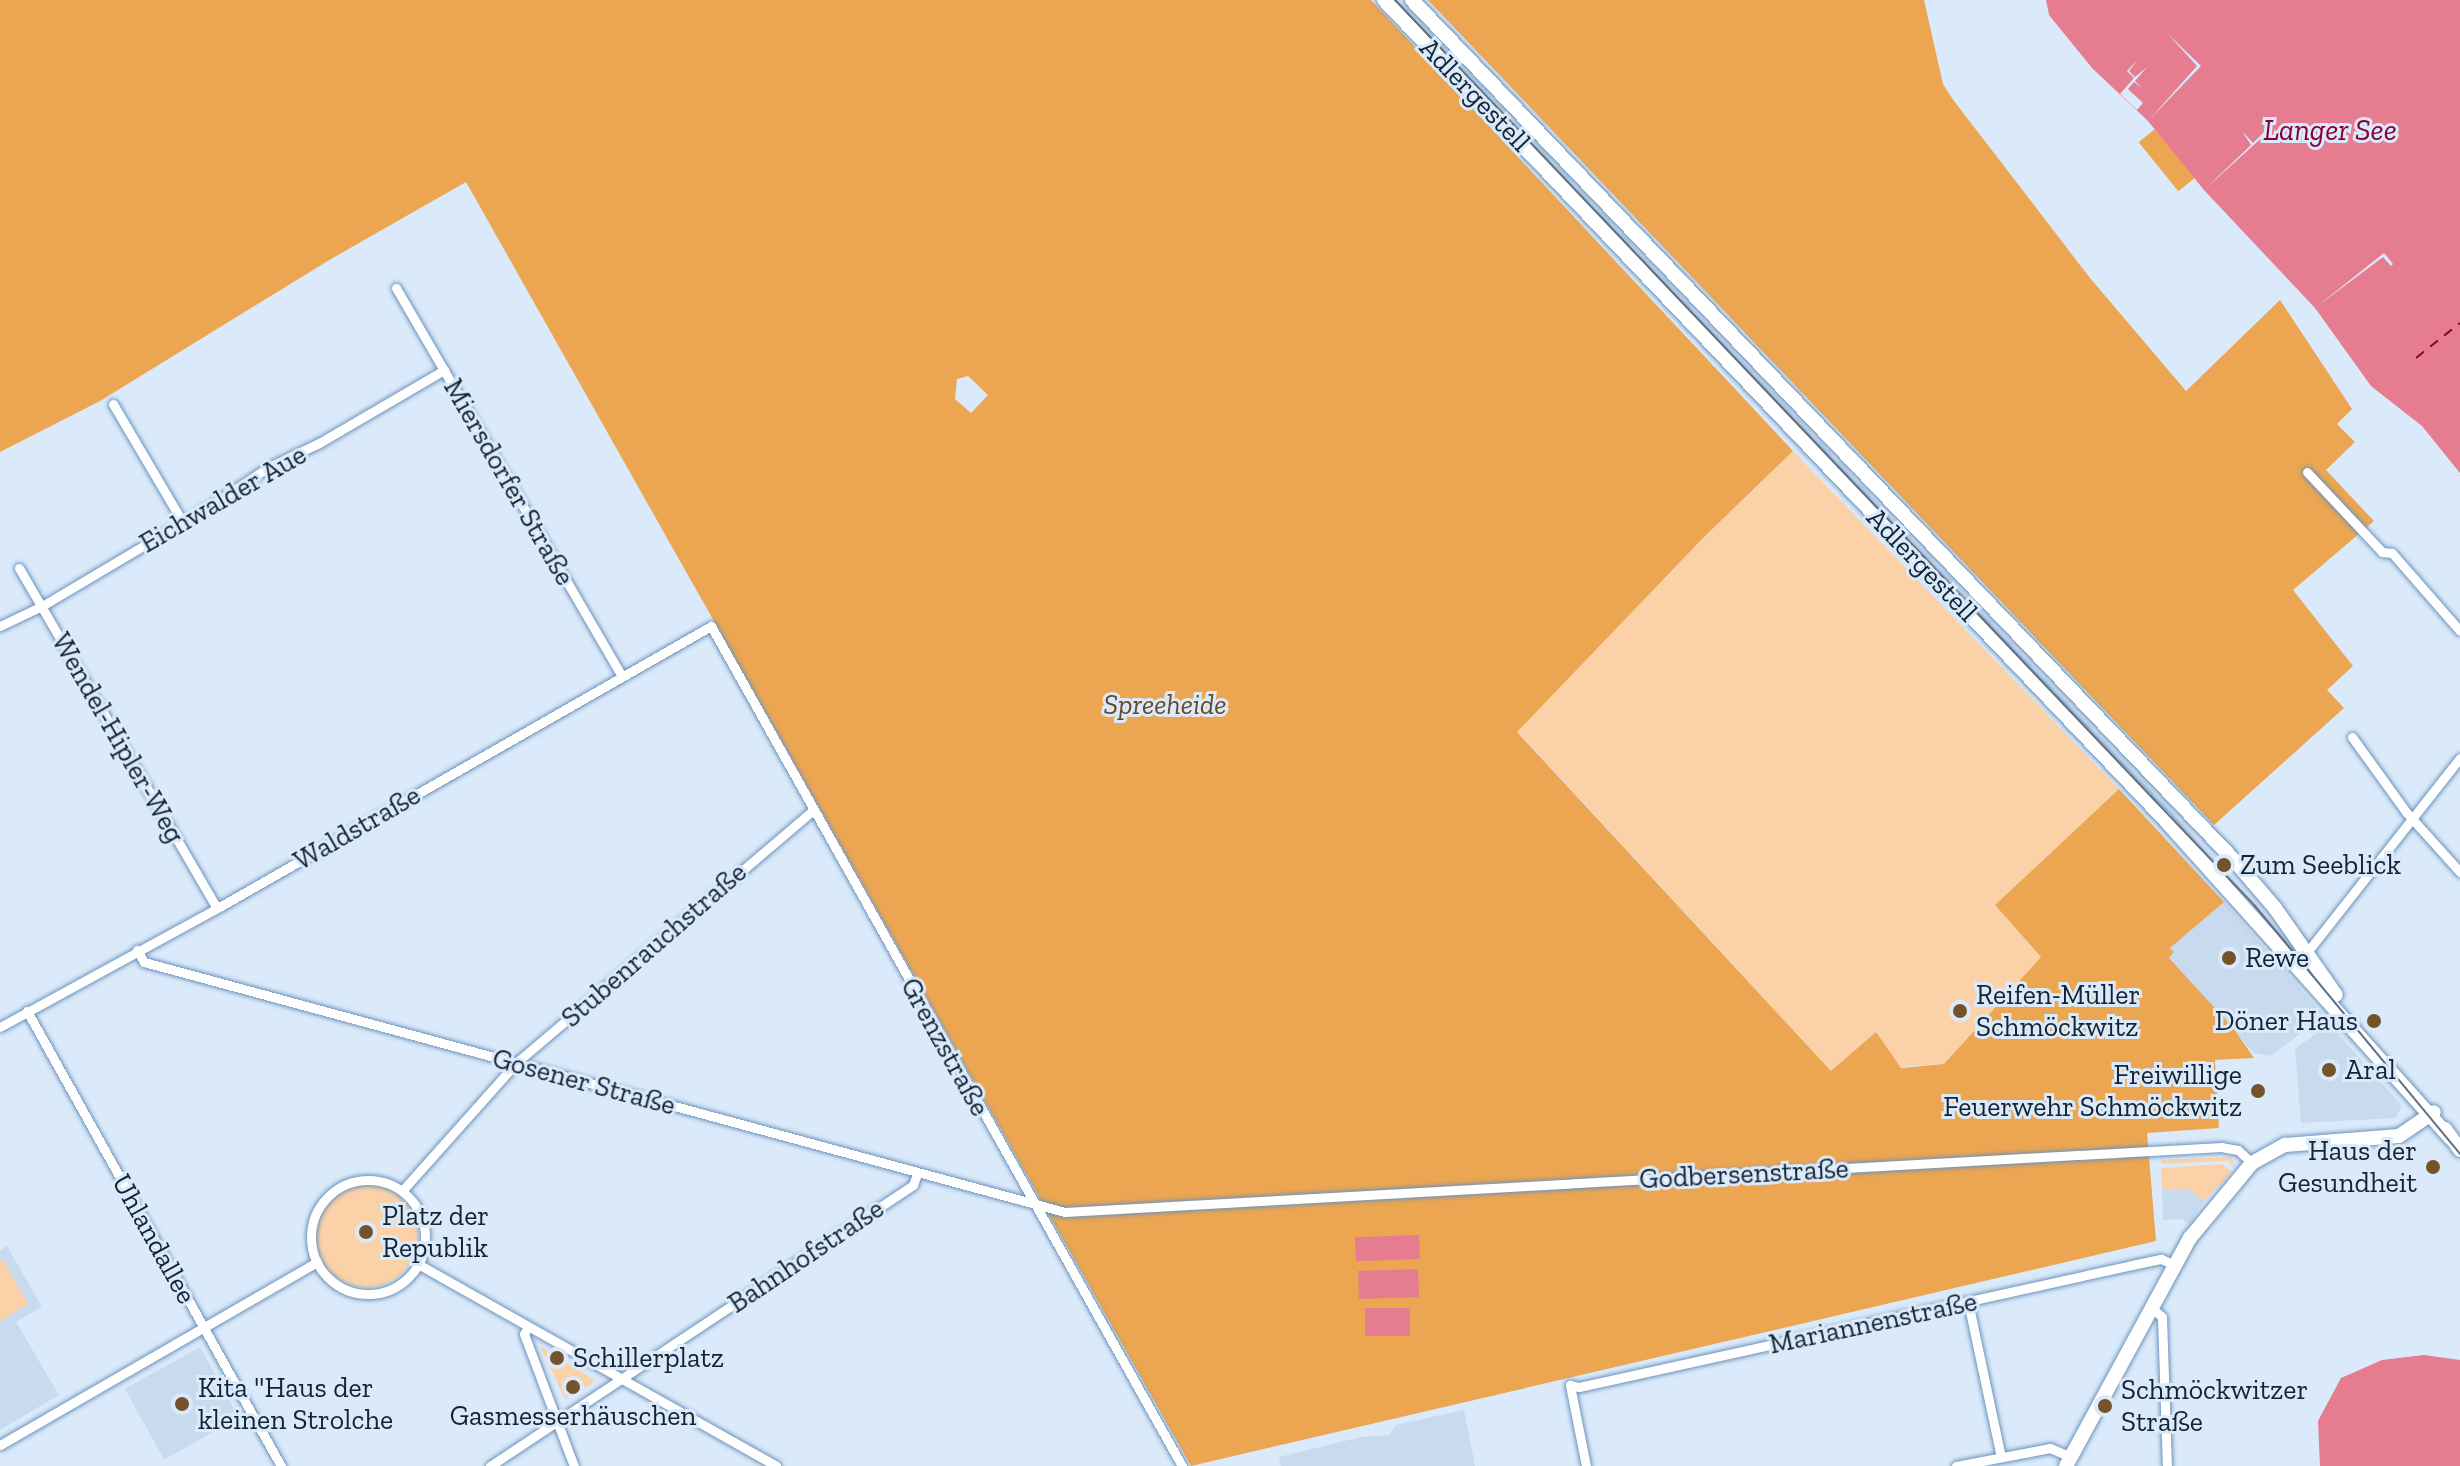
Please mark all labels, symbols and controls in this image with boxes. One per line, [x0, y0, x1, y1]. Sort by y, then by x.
street label: Adlergestell [1413, 31, 1537, 159]
water label: Langer See [2263, 112, 2397, 148]
street label: Miersdorfer Straße [436, 373, 582, 591]
street label: Eichwalder Aue [133, 437, 313, 561]
street label: Adlergestell [1860, 501, 1984, 629]
street label: Wendel-Hipler-Weg [44, 627, 192, 849]
park label: Spreeheide [1103, 688, 1227, 722]
street label: Waldstraße [288, 778, 426, 878]
place label: Zum Seeblick [2240, 848, 2401, 882]
street label: Stubenrauchstraße [555, 856, 753, 1034]
marker: Zum Seeblick [2215, 856, 2233, 874]
place label: Rewe [2245, 941, 2309, 975]
marker: Rewe [2220, 949, 2238, 967]
street label: Grenzstraße [893, 972, 997, 1122]
place label: Reifen-Müller Schmöckwitz [1976, 978, 2140, 1044]
marker: Reifen-Müller Schmöckwitz [1951, 1002, 1969, 1020]
place label: Döner Haus [2214, 1004, 2358, 1038]
marker: Döner Haus [2365, 1012, 2383, 1030]
street label: Gosener Straße [489, 1041, 679, 1123]
place label: Aral [2345, 1053, 2396, 1087]
place label: Freiwillige Feuerwehr Schmöckwitz [1943, 1058, 2242, 1124]
marker: Aral [2320, 1061, 2338, 1079]
marker: Freiwillige Feuerwehr Schmöckwitz [2249, 1082, 2267, 1100]
place label: Haus der Gesundheit [2278, 1134, 2417, 1200]
street label: Godbersenstraße [1638, 1152, 1850, 1196]
marker: Haus der Gesundheit [2424, 1158, 2442, 1176]
street label: Uhlandallee [105, 1168, 203, 1310]
street label: Bahnhofstraße [722, 1192, 890, 1320]
place label: Platz der Republik [382, 1199, 489, 1265]
marker: Platz der Republik [357, 1223, 375, 1241]
street label: Mariannenstraße [1766, 1285, 1980, 1361]
place label: Schillerplatz [573, 1341, 724, 1375]
marker: Schillerplatz [548, 1349, 566, 1367]
place label: Kita "Haus der kleinen Strolche [198, 1371, 393, 1437]
place label: Schmöckwitzer Straße [2121, 1373, 2308, 1439]
marker: Gasmesserhäuschen [564, 1378, 582, 1396]
marker: Kita "Haus der kleinen Strolche [173, 1395, 191, 1413]
marker: Schmöckwitzer Straße [2096, 1397, 2114, 1415]
place label: Gasmesserhäuschen [450, 1399, 696, 1433]

